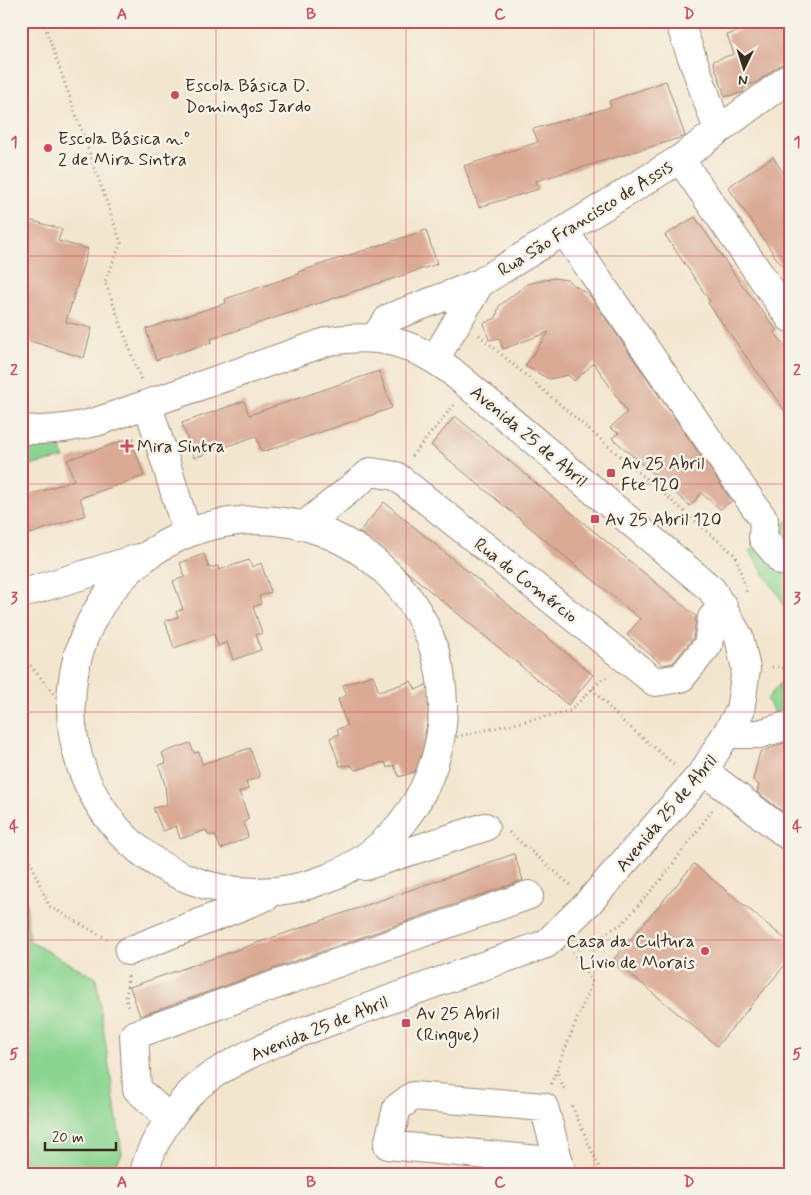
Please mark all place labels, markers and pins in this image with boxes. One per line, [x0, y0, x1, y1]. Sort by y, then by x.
place label: Escola Básica D. Domingos Jardo [185, 74, 311, 119]
marker: Escola Básica D. Domingos Jardo [169, 89, 181, 101]
place label: Escola Básica n.º 2 de Mira Sintra [58, 127, 190, 172]
marker: Escola Básica n.º 2 de Mira Sintra [42, 142, 54, 154]
place label: Mira Sintra [137, 435, 225, 459]
marker: Mira Sintra [121, 440, 133, 452]
place label: Av 25 Abril Fte 120 [621, 452, 704, 497]
marker: Av 25 Abril Fte 120 [605, 467, 617, 479]
place label: Av 25 Abril 120 [605, 508, 722, 532]
marker: Av 25 Abril 120 [589, 513, 601, 525]
place label: Casa da Cultura Lívio de Morais [566, 930, 695, 975]
marker: Casa da Cultura Lívio de Morais [699, 945, 711, 957]
place label: Av 25 Abril (Ringue) [416, 1002, 499, 1048]
marker: Av 25 Abril (Ringue) [400, 1017, 412, 1029]

